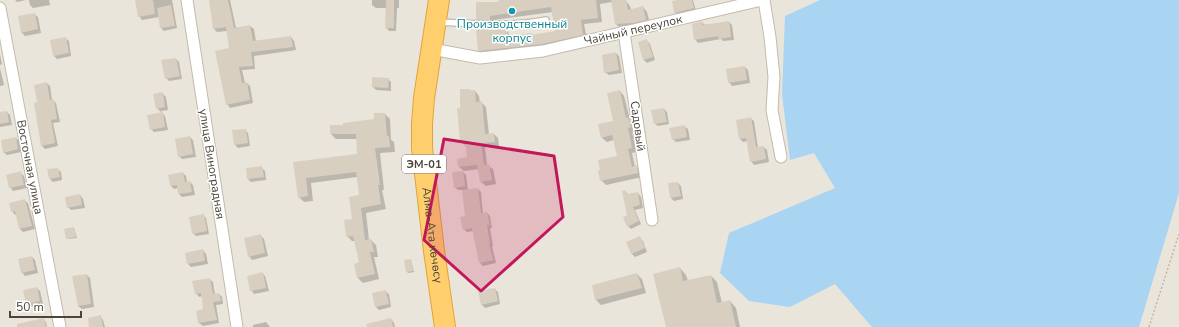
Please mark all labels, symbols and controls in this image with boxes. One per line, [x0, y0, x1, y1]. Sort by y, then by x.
marker: Производственный корпус [507, 6, 517, 16]
street label: Чайный переулок [582, 11, 684, 49]
place label: Производственный корпус [457, 16, 567, 46]
street label: Садовый [627, 100, 649, 152]
street label: улица Виноградная [195, 108, 229, 220]
street label: Восточная улица [13, 118, 47, 216]
road number: ЭМ-01 [402, 155, 446, 173]
street label: Алма-Ата көчөсү [419, 186, 447, 285]
scale bar [10, 293, 81, 319]
text: 50 m [16, 299, 44, 315]

